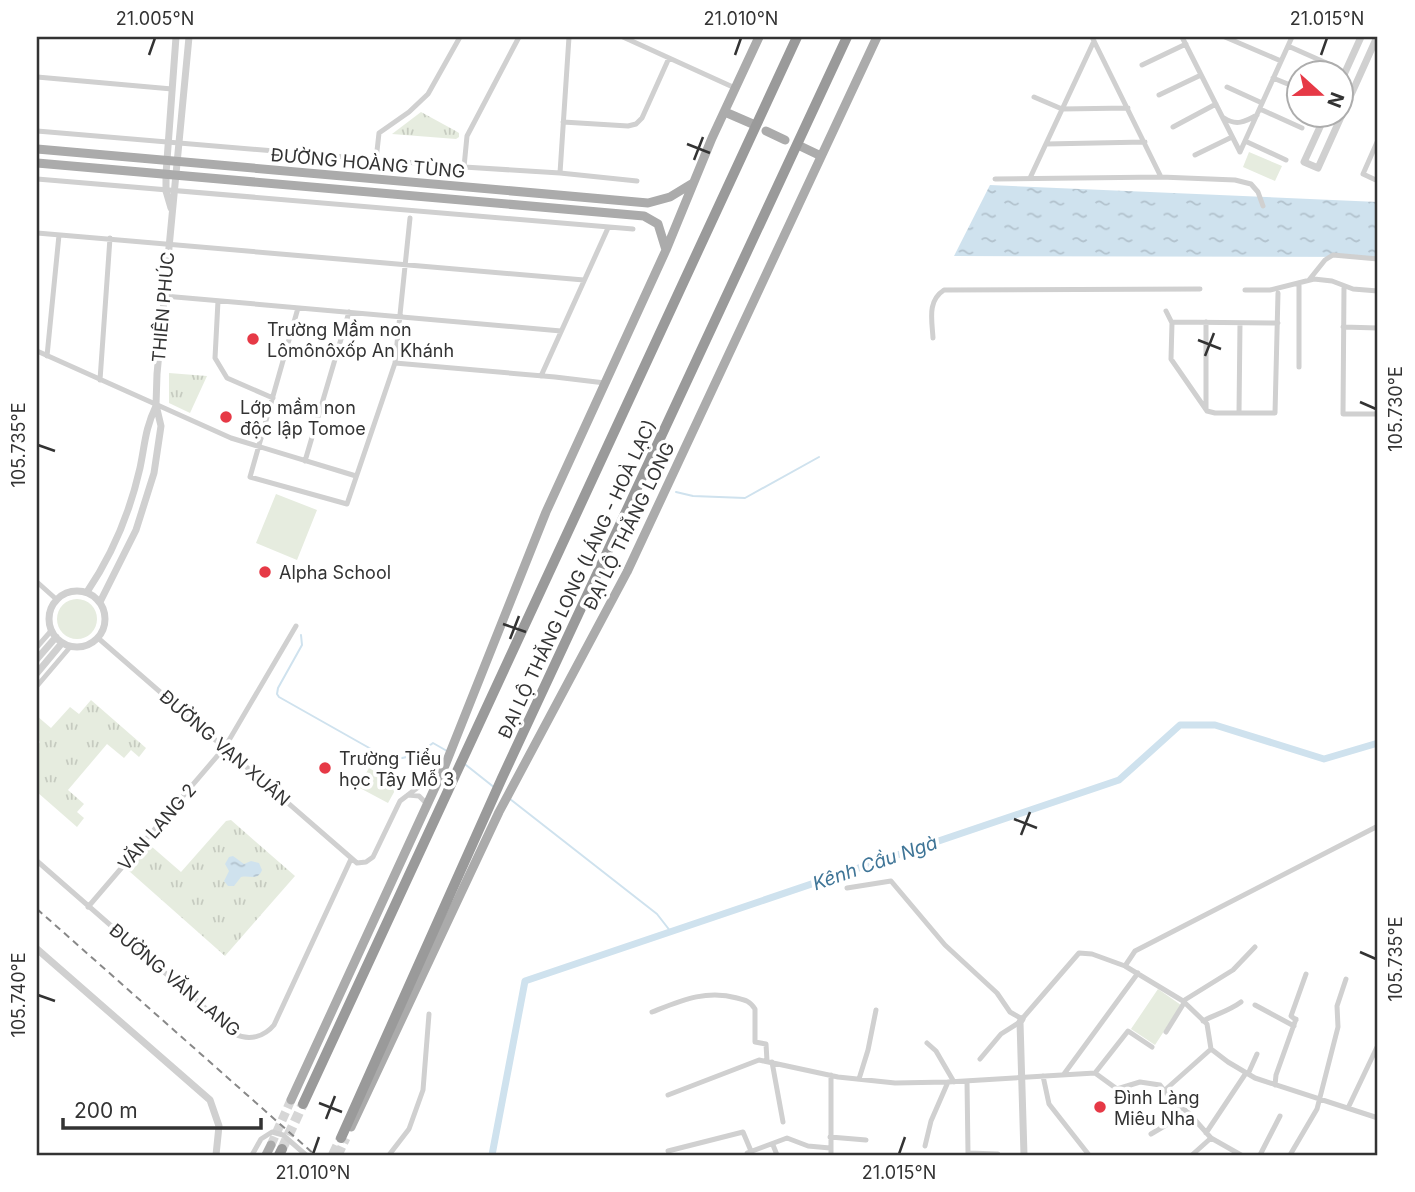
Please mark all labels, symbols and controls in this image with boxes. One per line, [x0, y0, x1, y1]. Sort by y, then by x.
text: 21.005°N [116, 8, 194, 29]
text: 21.010°N [704, 8, 778, 29]
text: 21.015°N [1290, 8, 1364, 29]
north arrow [1286, 60, 1356, 130]
text: N [1322, 89, 1349, 111]
street label: ĐƯỜNG HOÀNG TÙNG [270, 143, 466, 182]
street label: THIÊN PHÚC [147, 251, 178, 363]
place label: Trường Mầm non Lômônôxốp An Khánh [267, 319, 454, 361]
marker: Trường Mầm non Lômônôxốp An Khánh [245, 331, 261, 347]
text: 105.730°E [1385, 366, 1406, 452]
place label: Lớp mầm non độc lập Tomoe [240, 397, 366, 439]
text: 105.735°E [8, 402, 29, 488]
marker: Lớp mầm non độc lập Tomoe [218, 409, 234, 425]
street label: ĐẠI LỘ THĂNG LONG (LÁNG - HOÀ LẠC) [493, 416, 660, 742]
street label: ĐẠI LỘ THĂNG LONG [578, 438, 679, 613]
place label: Alpha School [279, 562, 391, 583]
marker: Alpha School [257, 564, 273, 580]
street label: ĐƯỜNG VẠN XUÂN [156, 685, 295, 810]
place label: Trường Tiểu học Tây Mỗ 3 [339, 748, 454, 790]
marker: Trường Tiểu học Tây Mỗ 3 [317, 760, 333, 776]
street label: VĂN LANG 2 [113, 779, 200, 875]
water label: Kênh Cầu Ngà [810, 831, 941, 895]
text: 105.735°E [1385, 916, 1406, 1002]
street label: ĐƯỜNG VĂN LANG [105, 919, 245, 1041]
text: 105.740°E [8, 952, 29, 1038]
scale bar [63, 1087, 261, 1131]
place label: Đình Làng Miêu Nha [1114, 1087, 1200, 1129]
text: 200 m [74, 1098, 138, 1123]
marker: Đình Làng Miêu Nha [1092, 1099, 1108, 1115]
text: 21.010°N [276, 1162, 350, 1183]
text: 21.015°N [862, 1162, 936, 1183]

